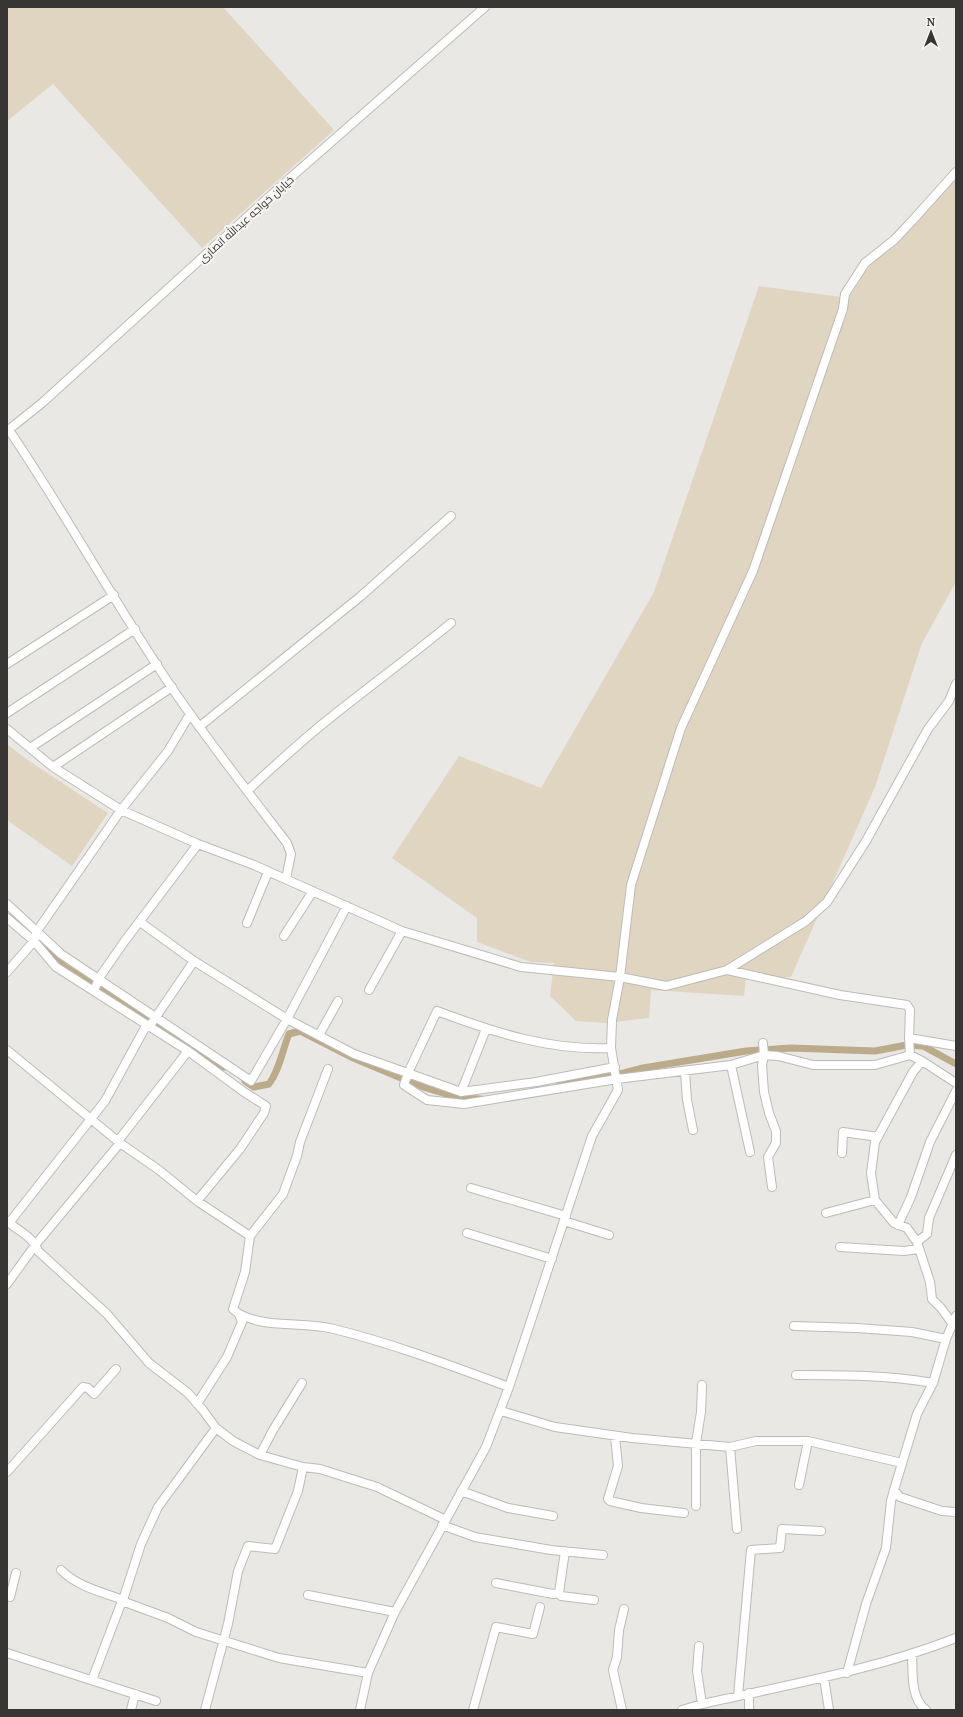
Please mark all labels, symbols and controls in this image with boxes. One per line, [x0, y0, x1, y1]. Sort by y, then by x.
north arrow [911, 12, 951, 52]
text: N [927, 15, 936, 29]
street label: خیابان خواجه عبدالله انصاری [195, 172, 297, 266]

